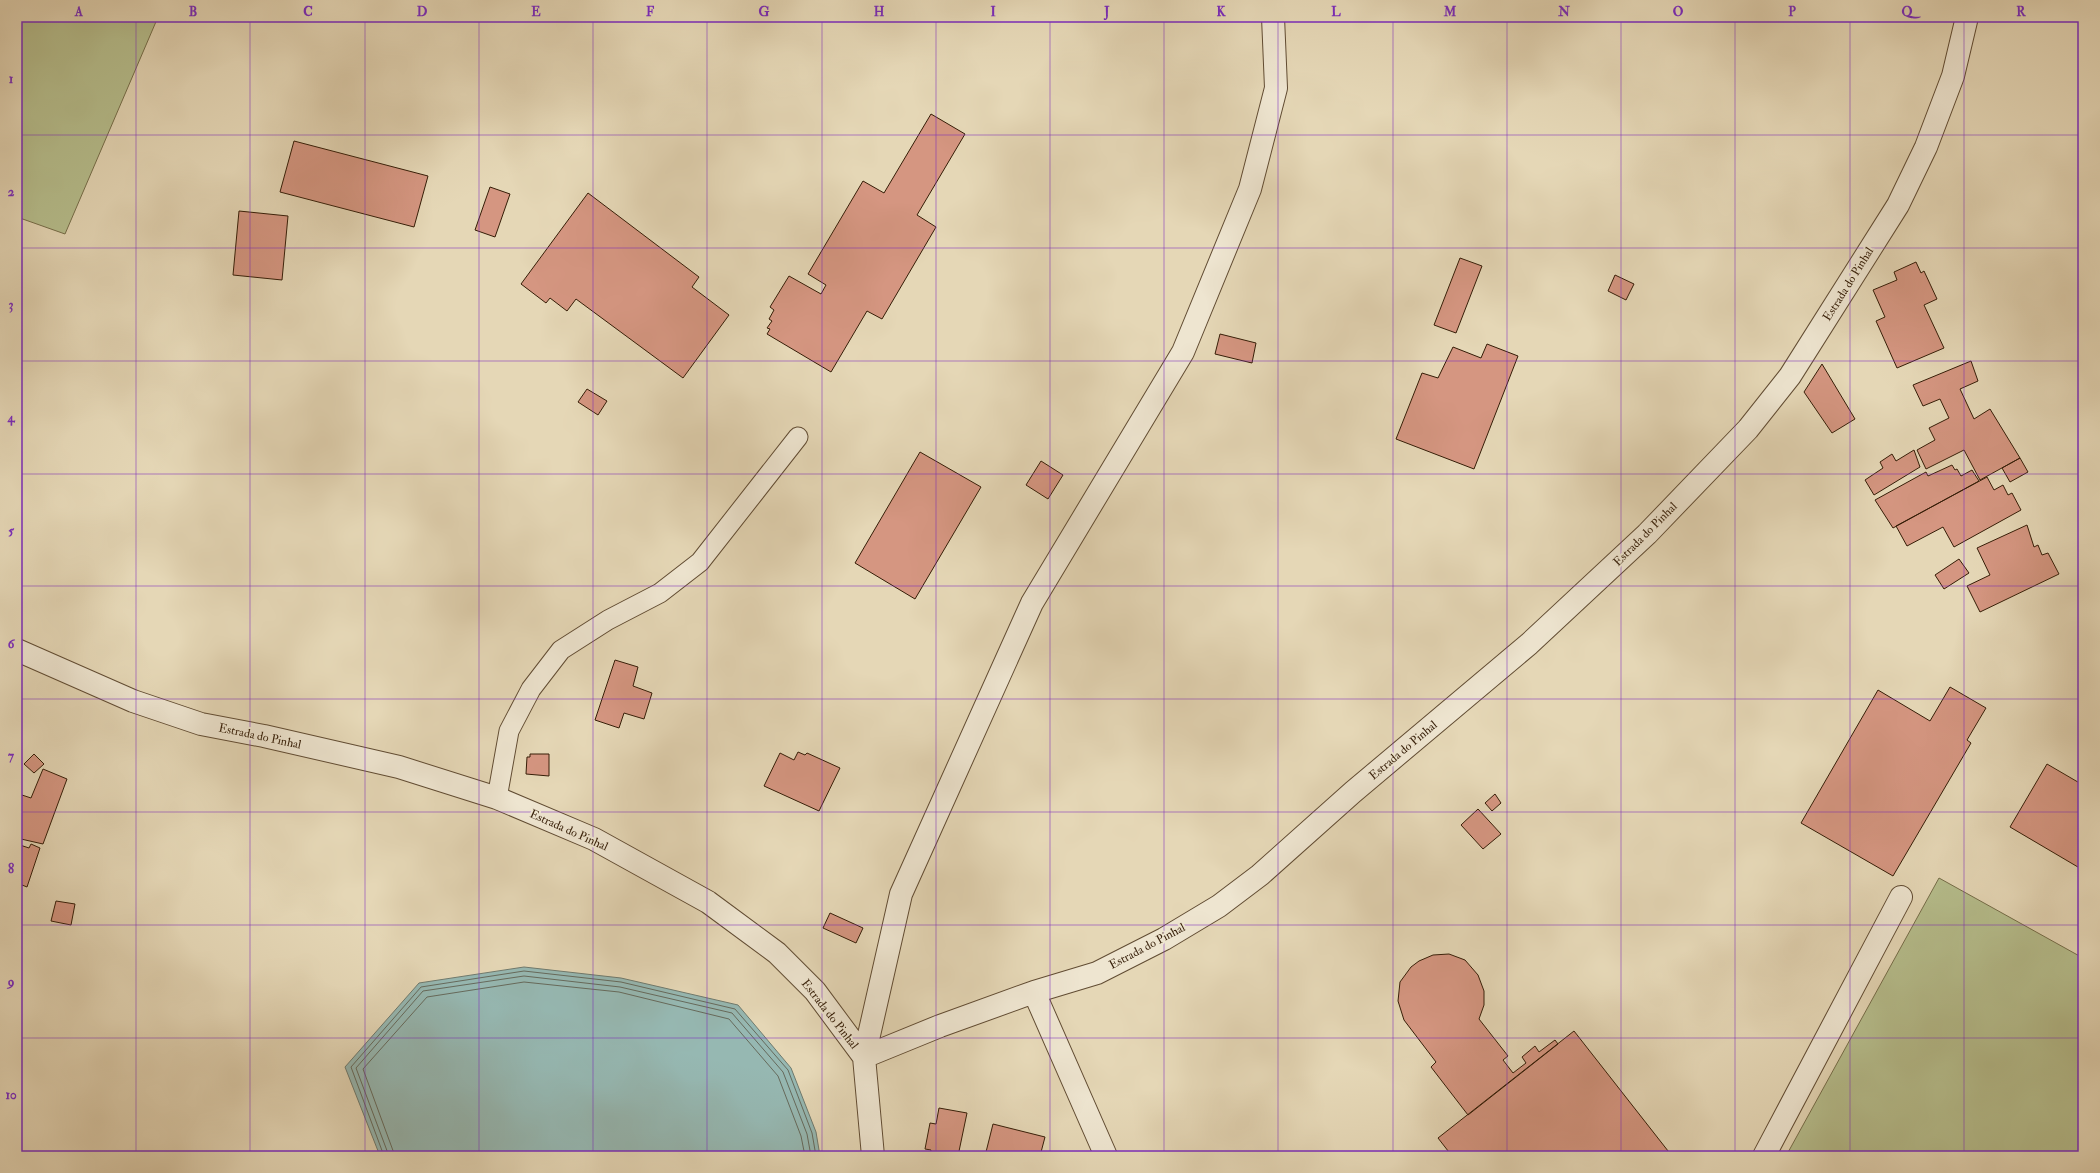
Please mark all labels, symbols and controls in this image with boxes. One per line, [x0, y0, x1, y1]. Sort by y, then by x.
text: A [74, 4, 84, 20]
text: B [189, 4, 197, 20]
text: C [303, 4, 313, 20]
text: D [417, 4, 428, 20]
text: E [531, 4, 541, 20]
text: F [646, 4, 655, 20]
text: G [759, 4, 770, 20]
text: H [874, 4, 885, 20]
text: I [990, 4, 996, 20]
text: J [1103, 4, 1110, 21]
text: K [1216, 4, 1226, 20]
text: L [1331, 4, 1341, 20]
text: M [1443, 4, 1457, 20]
text: N [1557, 4, 1570, 20]
text: O [1673, 4, 1684, 20]
text: P [1788, 4, 1796, 20]
text: Q [1902, 4, 1922, 20]
text: R [2016, 4, 2026, 20]
text: 1 [9, 71, 14, 87]
text: 2 [8, 184, 15, 200]
street label: Estrada do Pinhal [1820, 245, 1877, 324]
text: 3 [9, 297, 14, 313]
text: 4 [6, 410, 15, 426]
street label: Estrada do Pinhal [1610, 499, 1680, 569]
text: 5 [8, 523, 14, 539]
text: 6 [8, 636, 16, 652]
street label: Estrada do Pinhal [1366, 718, 1440, 783]
street label: Estrada do Pinhal [217, 720, 303, 753]
text: 7 [8, 748, 15, 764]
street label: Estrada do Pinhal [527, 806, 610, 854]
text: 8 [8, 861, 14, 877]
street label: Estrada do Pinhal [1107, 920, 1188, 973]
text: 9 [6, 974, 15, 990]
street label: Estrada do Pinhal [798, 976, 861, 1052]
text: 10 [5, 1087, 17, 1103]

